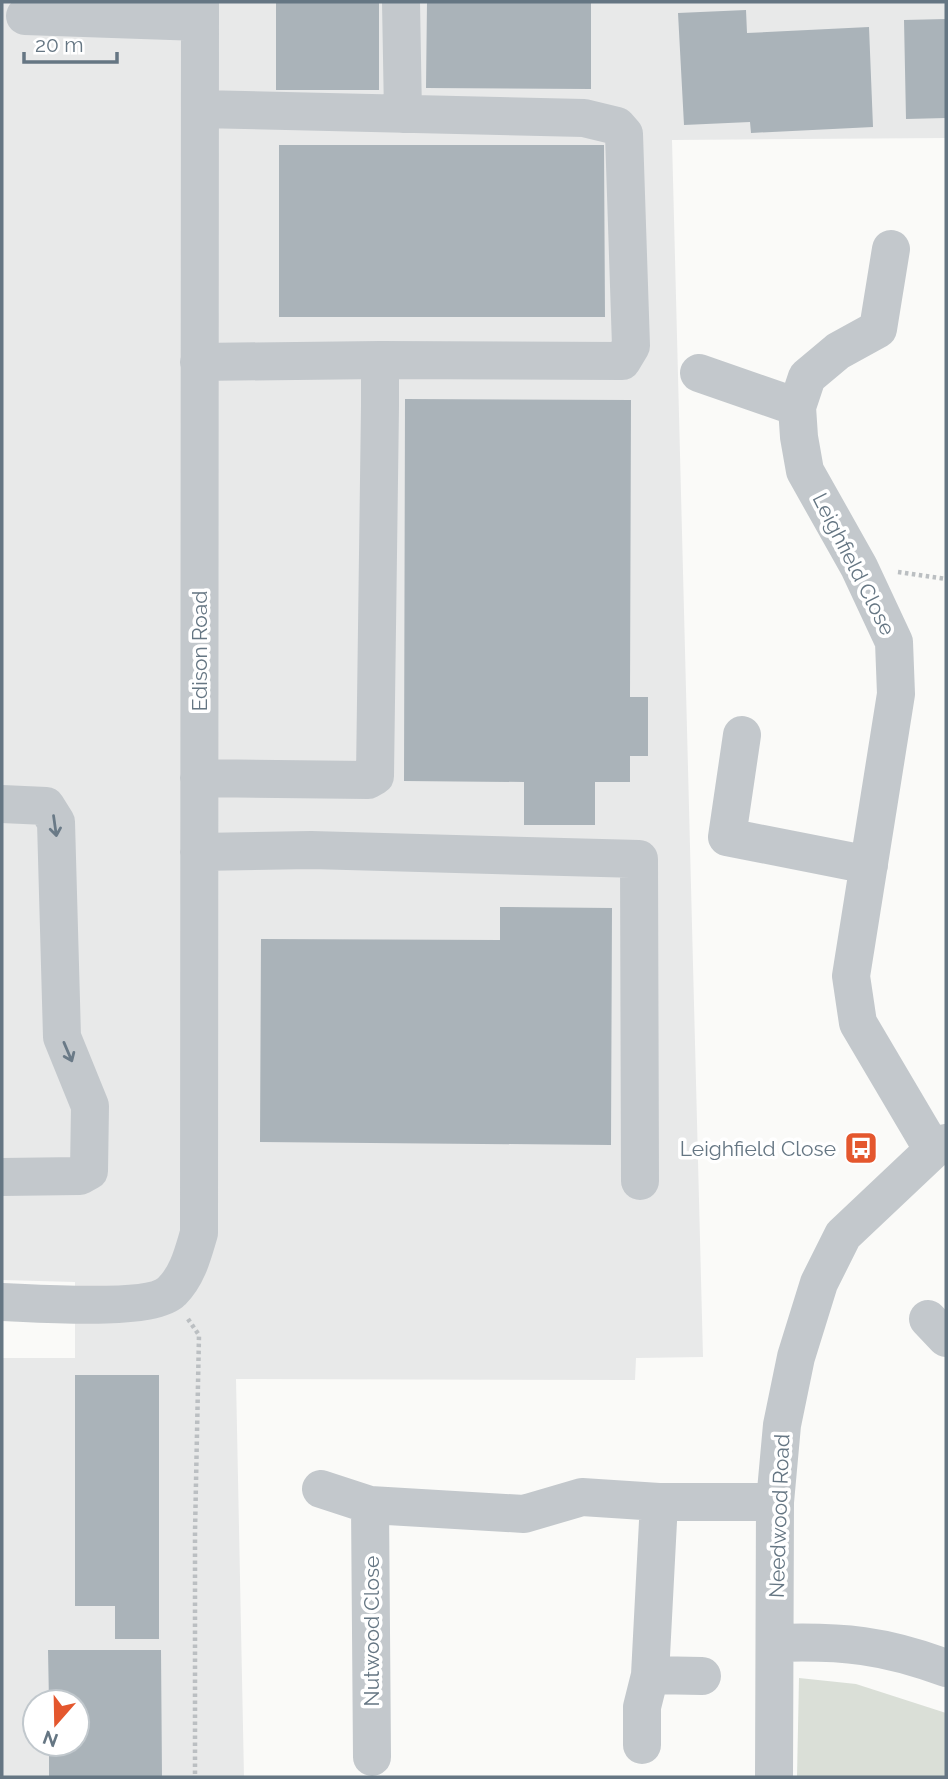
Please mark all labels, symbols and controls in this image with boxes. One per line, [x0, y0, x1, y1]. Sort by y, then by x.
scale bar [24, 21, 117, 65]
text: 20 m [35, 32, 83, 57]
street label: Leighfield Close [807, 489, 901, 639]
street label: Edison Road [187, 591, 212, 711]
one-way arrow [49, 814, 62, 837]
one-way arrow [63, 1041, 76, 1062]
bus stop icon: Leighfield Close [842, 1129, 880, 1167]
place label: Leighfield Close [680, 1136, 836, 1161]
street label: Needwood Road [764, 1434, 794, 1598]
street label: Nutwood Close [359, 1556, 384, 1706]
north arrow [21, 1688, 91, 1758]
text: N [40, 1726, 61, 1752]

